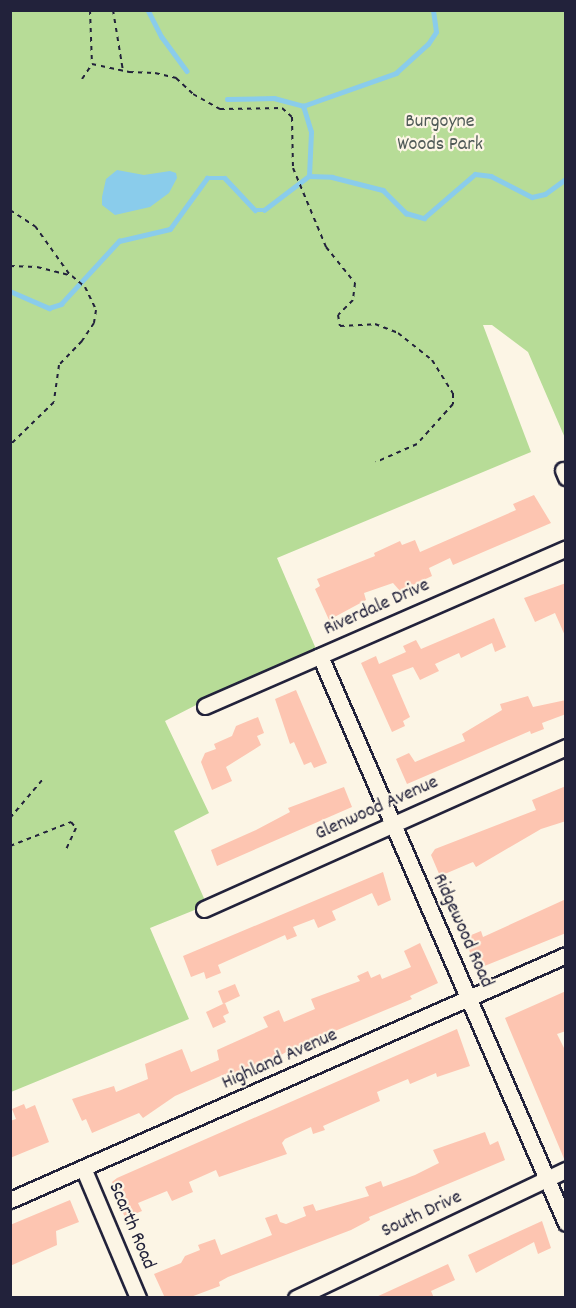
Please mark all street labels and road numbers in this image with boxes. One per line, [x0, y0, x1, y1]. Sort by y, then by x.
street label: Riverdale Drive [320, 574, 434, 642]
street label: Glenwood Avenue [312, 771, 442, 847]
street label: Ridgewood Road [426, 870, 498, 992]
street label: Highland Avenue [219, 1024, 341, 1096]
street label: Scarth Road [102, 1179, 160, 1273]
street label: South Drive [378, 1186, 466, 1244]

